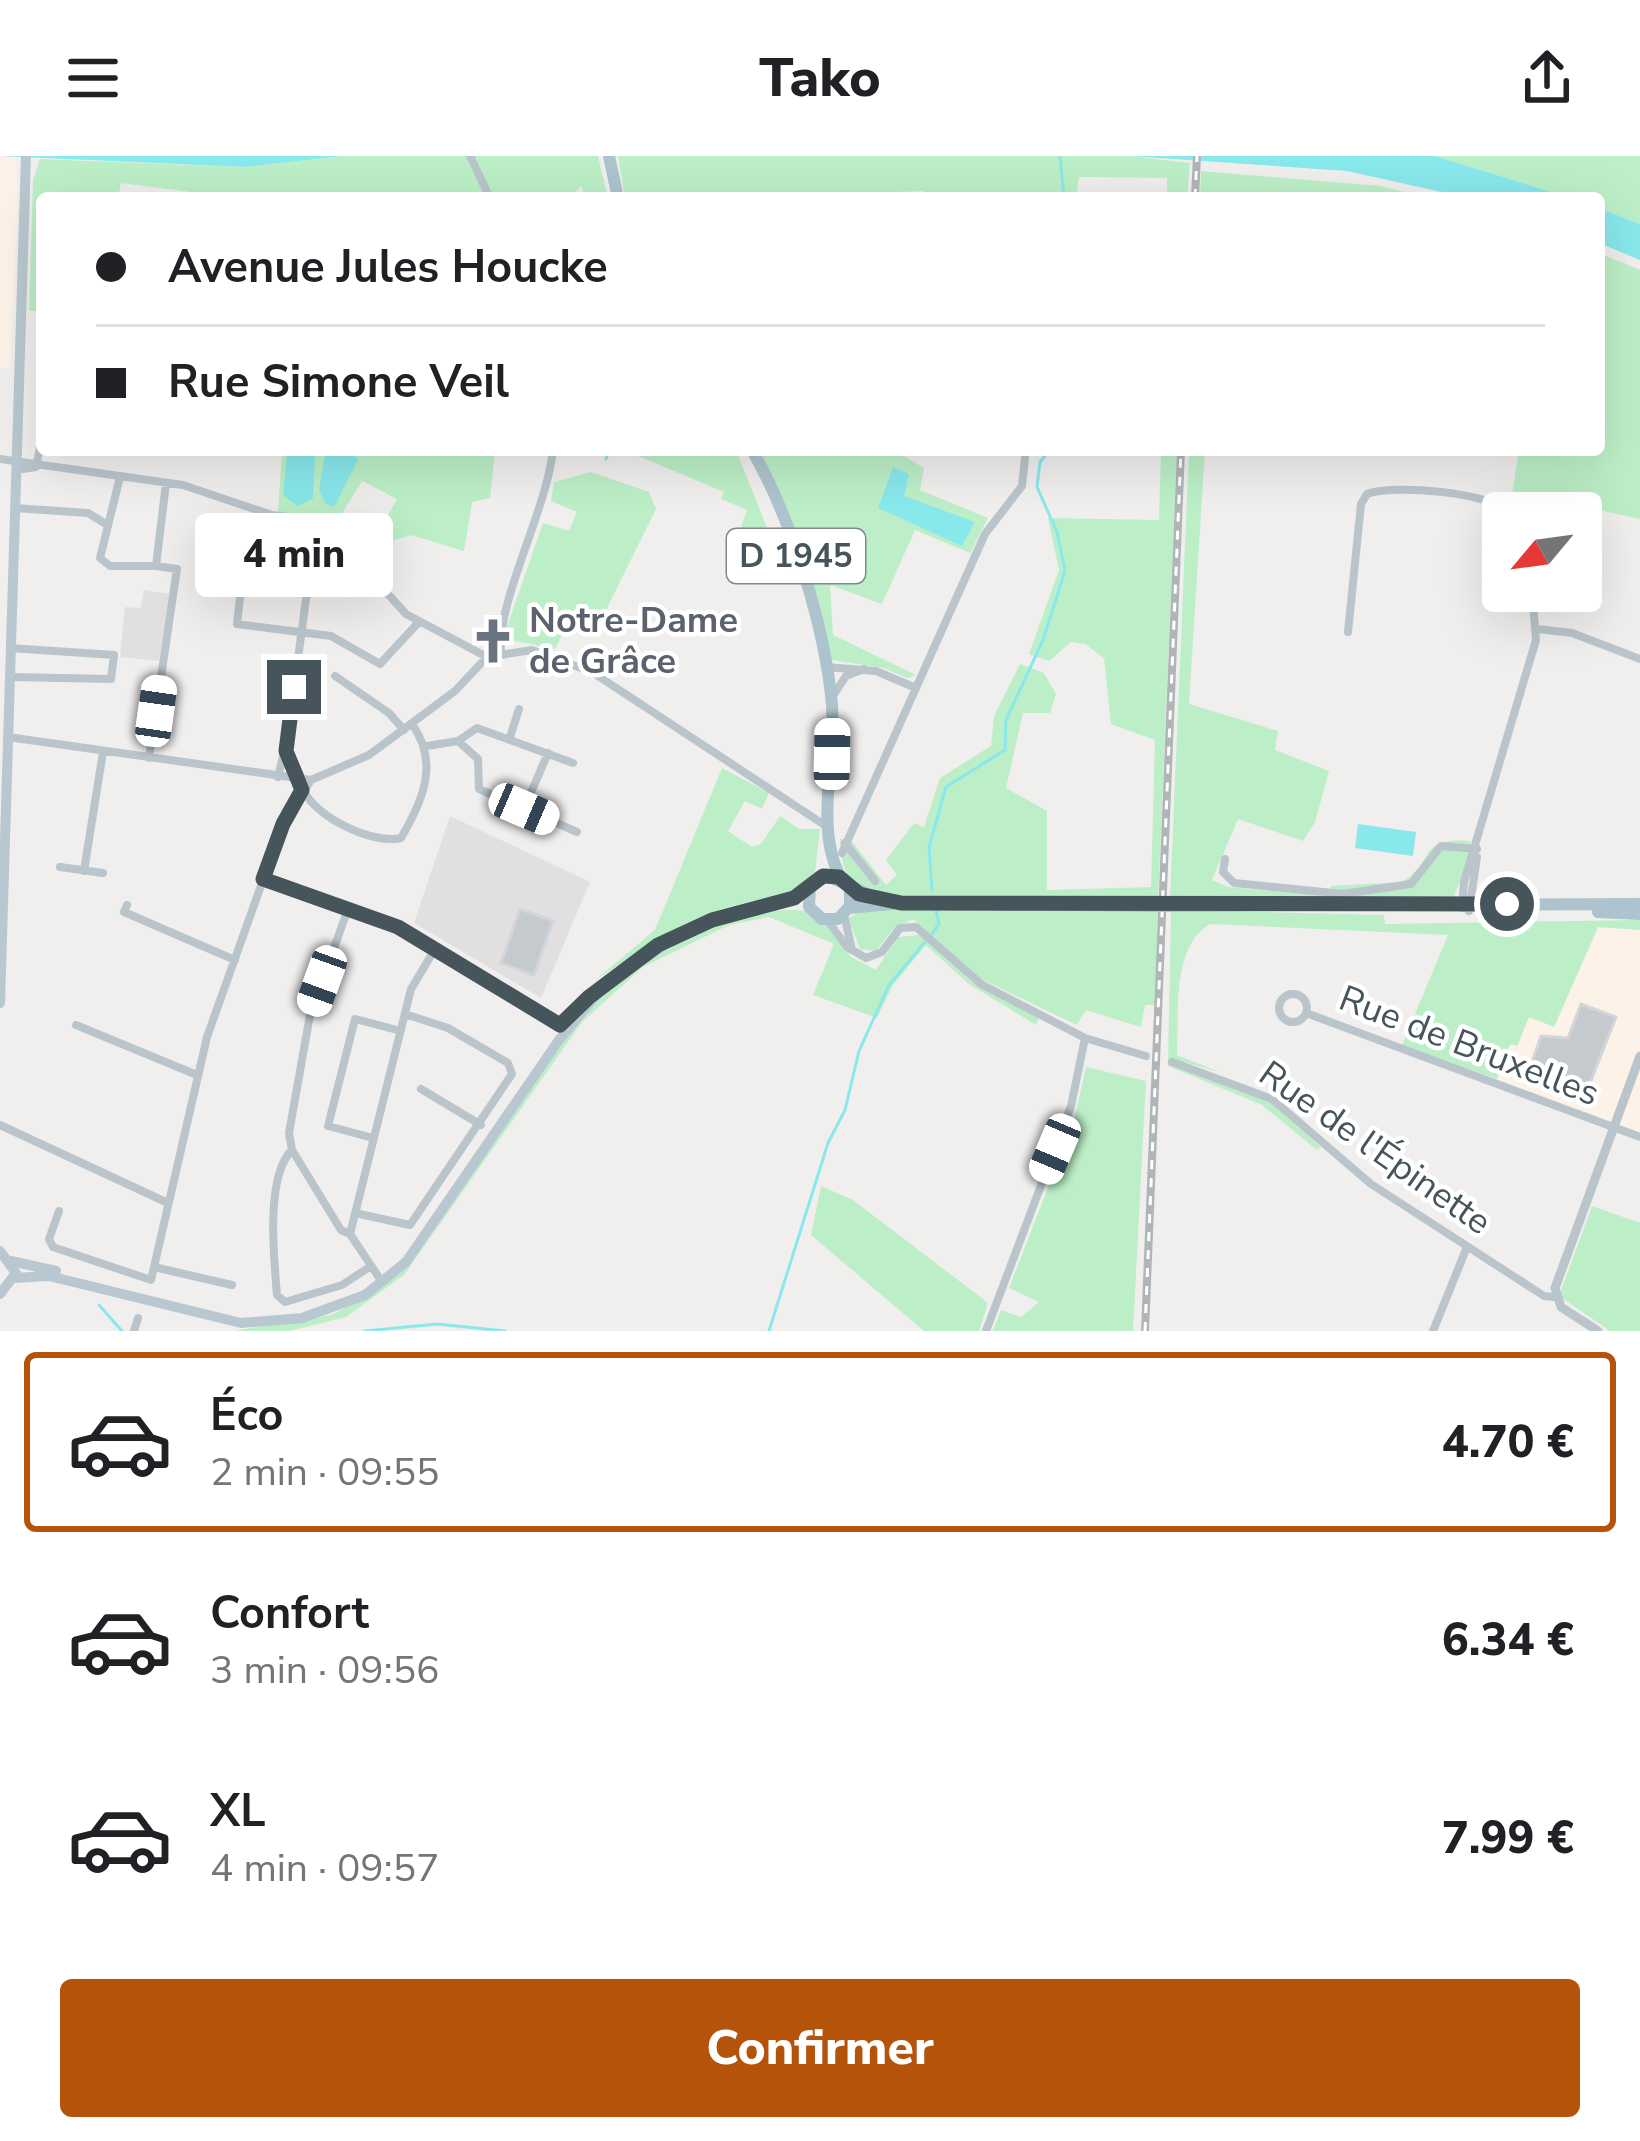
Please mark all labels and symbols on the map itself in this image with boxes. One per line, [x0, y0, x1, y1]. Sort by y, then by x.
north arrow [1482, 492, 1602, 612]
callout: 4 min [195, 513, 393, 597]
road number: D 1945 [727, 529, 865, 583]
place label: Notre-Dame de Grâce [529, 596, 738, 686]
church icon: Notre-Dame de Grâce [468, 616, 518, 666]
route end [267, 660, 321, 714]
car [133, 673, 179, 749]
car [813, 718, 851, 790]
car [484, 778, 564, 840]
route start [1480, 877, 1534, 931]
car [293, 941, 351, 1021]
street label: Rue de Bruxelles [1332, 974, 1606, 1118]
street label: Rue de l'Épinette [1249, 1050, 1501, 1246]
car [1024, 1109, 1086, 1189]

